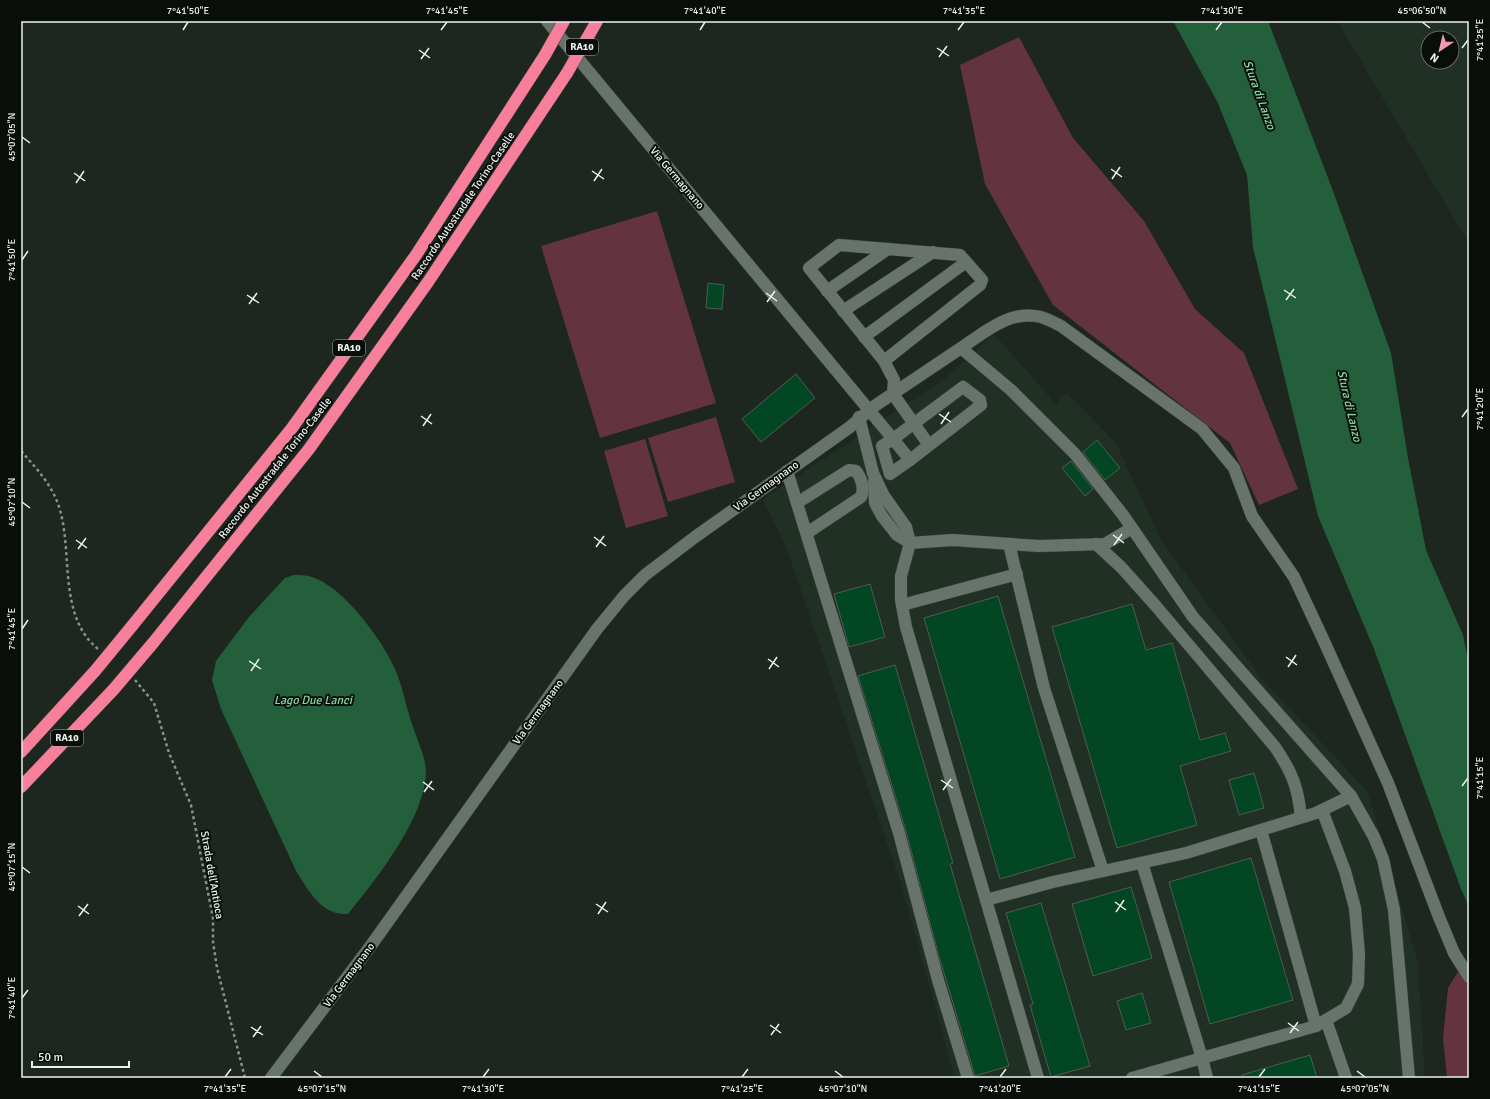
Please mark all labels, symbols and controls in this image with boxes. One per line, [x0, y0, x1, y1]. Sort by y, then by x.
text: 7°41'50"E [167, 5, 209, 17]
text: 7°41'45"E [426, 5, 468, 17]
text: 7°41'40"E [684, 5, 726, 17]
text: 7°41'35"E [943, 5, 985, 17]
text: 7°41'30"E [1201, 5, 1243, 17]
text: 45°06'50"N [1398, 5, 1446, 17]
text: 7°41'25"E [1474, 19, 1486, 61]
north arrow [1420, 30, 1460, 70]
road number: RA10 [566, 39, 598, 55]
text: N [1428, 50, 1441, 65]
water label: Stura di Lanzo [1239, 58, 1279, 133]
text: 45°07'05"N [6, 113, 18, 161]
street label: Raccordo Autostradale Torino-Caselle [408, 129, 518, 283]
street label: Via Germagnano [647, 144, 707, 212]
text: 7°41'50"E [6, 239, 18, 281]
road number: RA10 [333, 340, 365, 356]
water label: Stura di Lanzo [1333, 369, 1365, 444]
text: 7°41'20"E [1474, 388, 1486, 430]
street label: Raccordo Autostradale Torino-Caselle [216, 395, 334, 541]
street label: Via Germagnano [731, 458, 801, 514]
text: 45°07'10"N [6, 478, 18, 526]
text: 7°41'45"E [6, 608, 18, 650]
street label: Via Germagnano [510, 677, 566, 747]
water label: Lago Due Lanci [274, 693, 354, 708]
road number: RA10 [51, 730, 83, 746]
text: 7°41'15"E [1474, 757, 1486, 799]
street label: Strada dell'Antioca [198, 830, 226, 920]
text: 45°07'15"N [6, 843, 18, 891]
street label: Via Germagnano [321, 940, 378, 1010]
text: 7°41'40"E [6, 977, 18, 1019]
scale bar [32, 1043, 129, 1069]
text: 50 m [38, 1050, 63, 1065]
text: 7°41'35"E [204, 1083, 246, 1095]
text: 45°07'15"N [298, 1083, 346, 1095]
text: 7°41'30"E [462, 1083, 504, 1095]
text: 7°41'25"E [721, 1083, 763, 1095]
text: 45°07'10"N [819, 1083, 867, 1095]
text: 7°41'20"E [979, 1083, 1021, 1095]
text: 7°41'15"E [1238, 1083, 1280, 1095]
text: 45°07'05"N [1341, 1083, 1389, 1095]

